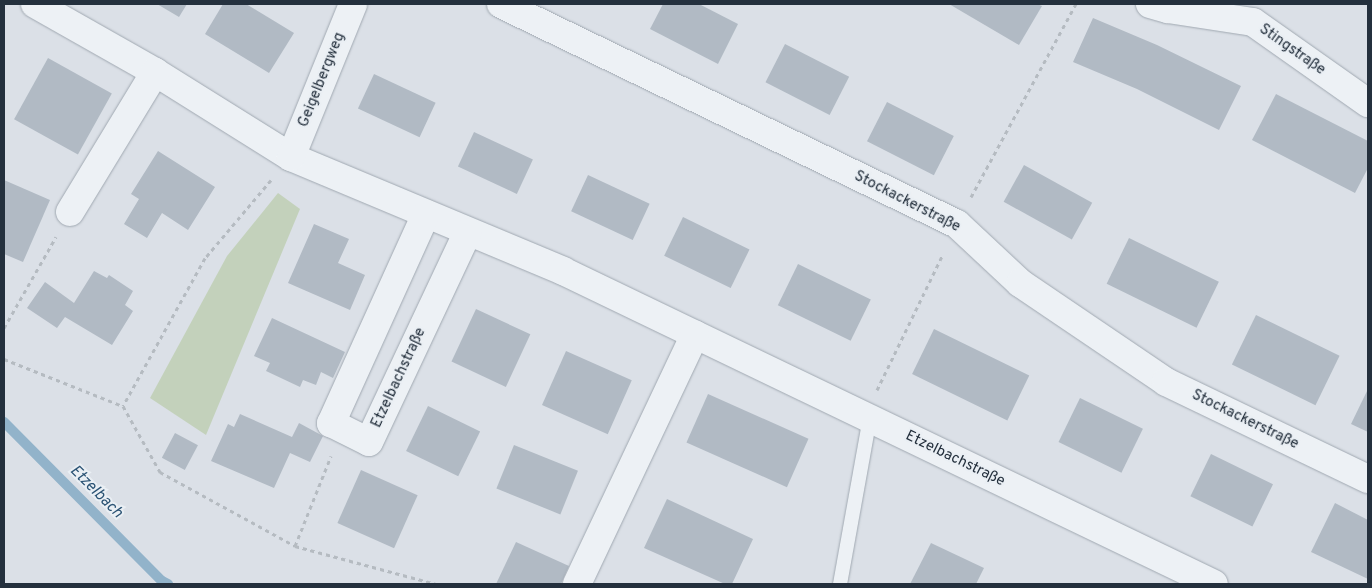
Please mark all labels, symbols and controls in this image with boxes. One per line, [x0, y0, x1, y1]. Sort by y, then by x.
street label: Stingstraße [1255, 21, 1329, 79]
street label: Geigelbergweg [295, 30, 349, 130]
street label: Stockackerstraße [851, 167, 963, 237]
street label: Etzelbachstraße [368, 325, 430, 431]
street label: Stockackerstraße [1189, 386, 1301, 454]
street label: Etzelbachstraße [902, 427, 1008, 491]
water label: Etzelbach [65, 461, 127, 523]

